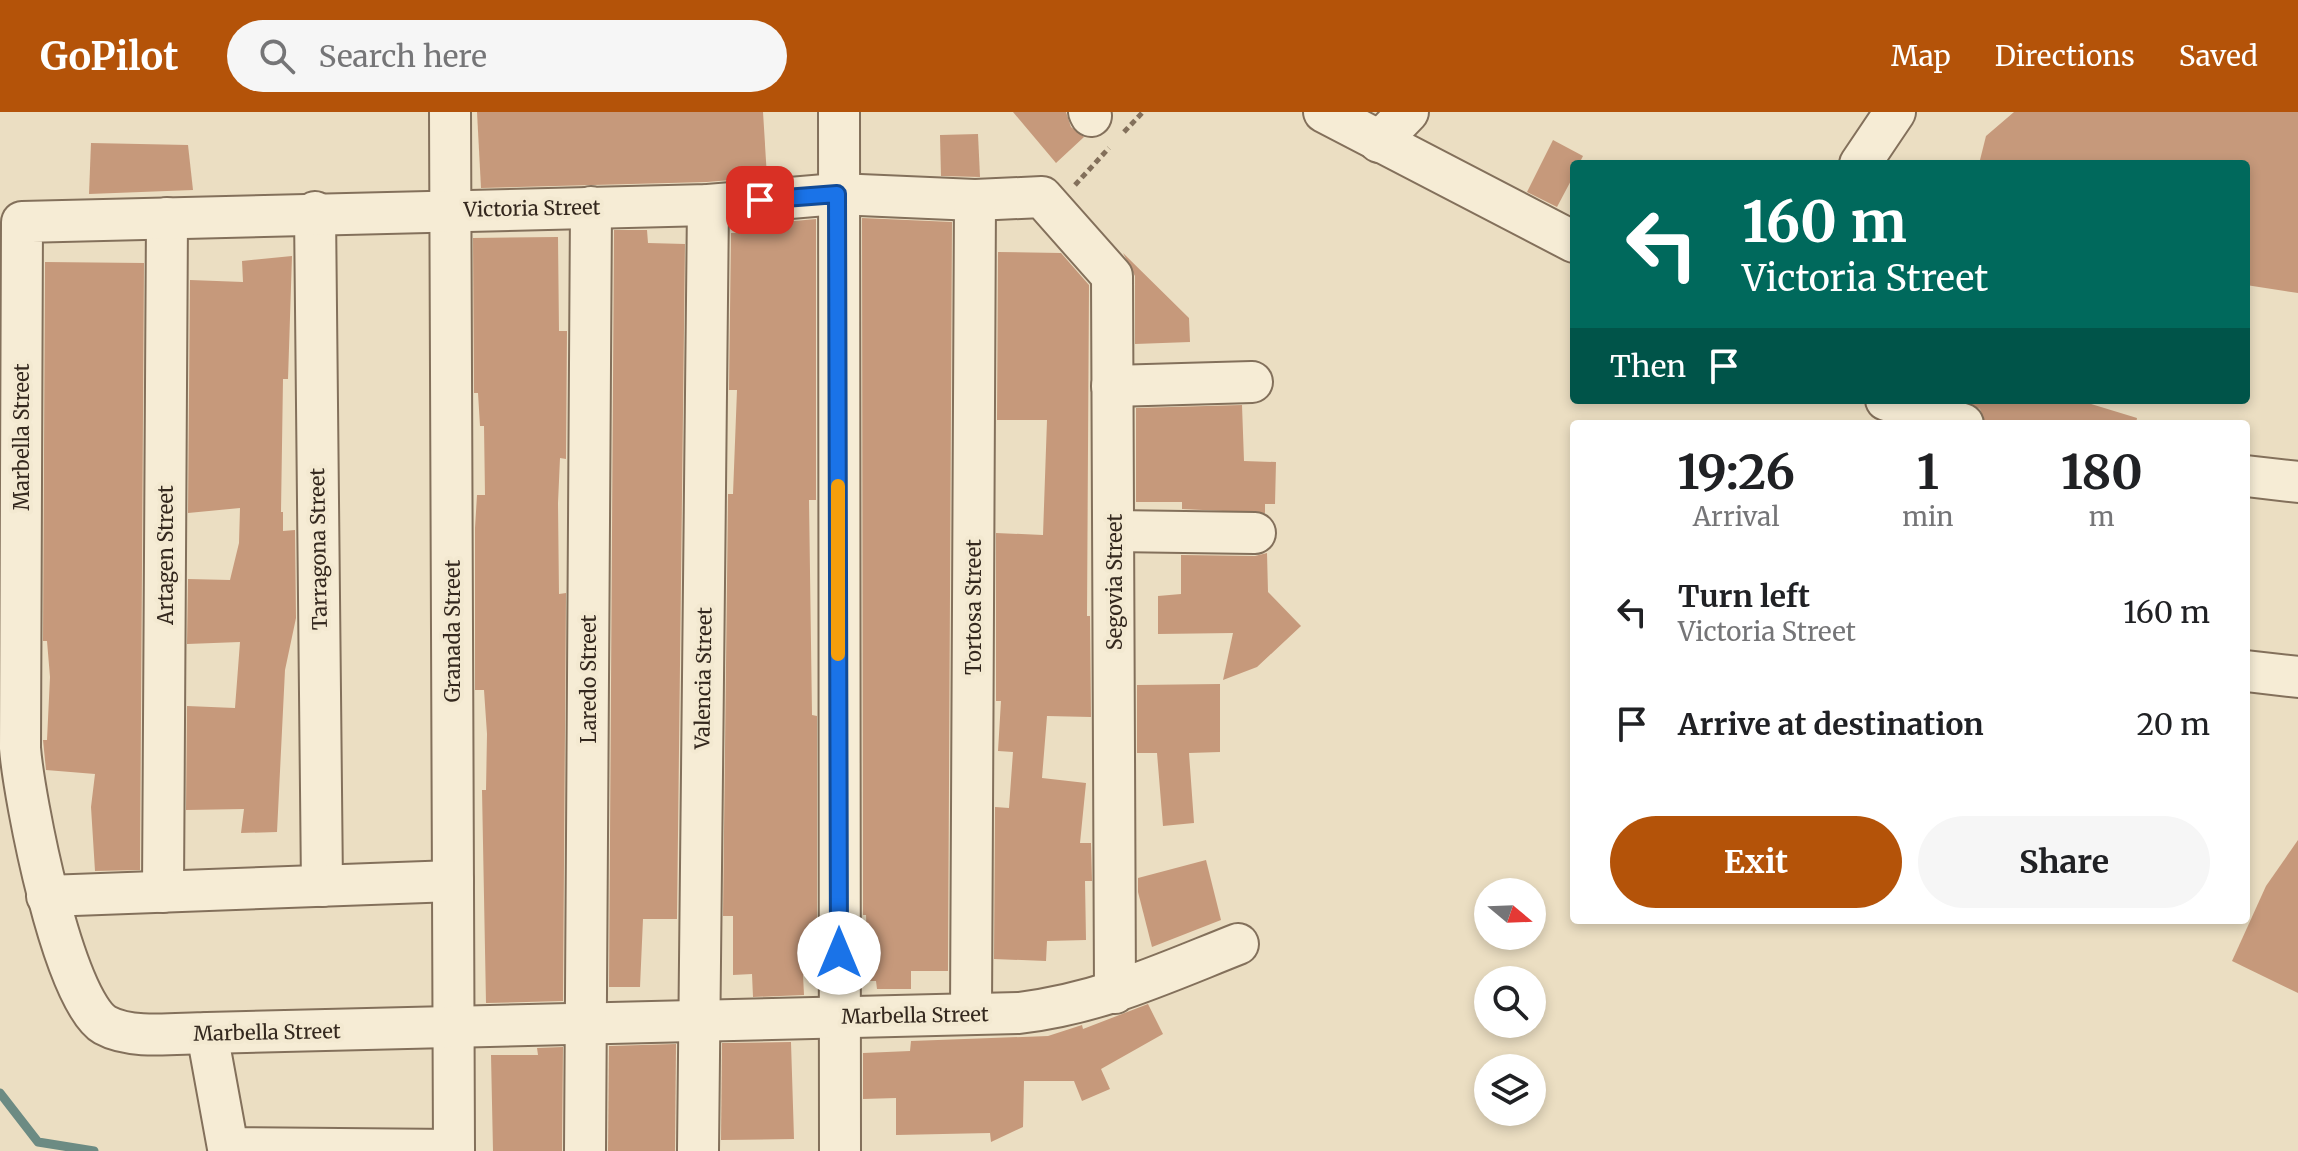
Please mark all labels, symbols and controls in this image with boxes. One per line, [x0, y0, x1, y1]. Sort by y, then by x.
search box [227, 20, 787, 92]
text: GoPilot [40, 33, 179, 80]
icon: search [255, 34, 299, 78]
text: Search here [319, 37, 487, 75]
text: Map [1891, 38, 1951, 74]
text: Directions [1995, 38, 2135, 74]
text: Saved [2179, 38, 2258, 74]
pin [726, 166, 794, 234]
icon: arrive [738, 178, 782, 222]
text: 160 m [1742, 187, 1907, 257]
icon: left [1610, 192, 1714, 296]
street label: Victoria Street [462, 194, 601, 222]
text: Victoria Street [1742, 256, 1988, 301]
icon: arrive [1702, 344, 1746, 388]
text: Then [1610, 347, 1686, 385]
street label: Marbella Street [9, 363, 34, 511]
text: 19:26 [1677, 442, 1795, 502]
text: 1 [1917, 442, 1939, 502]
text: 180 [2061, 442, 2143, 502]
street label: Tarragona Street [304, 467, 332, 630]
street label: Artagen Street [153, 485, 178, 626]
text: Arrival [1693, 500, 1779, 533]
text: min [1902, 500, 1954, 533]
text: m [2089, 500, 2115, 533]
street label: Segovia Street [1102, 513, 1127, 650]
street label: Tortosa Street [961, 539, 986, 675]
street label: Granada Street [440, 559, 465, 702]
text: Turn left [1678, 577, 1810, 615]
icon: left [1610, 590, 1654, 634]
text: 160 m [2123, 593, 2210, 631]
street label: Valencia Street [689, 607, 717, 750]
street label: Laredo Street [576, 614, 601, 743]
text: Victoria Street [1678, 615, 1856, 648]
icon: arrive [1610, 702, 1654, 746]
text: Arrive at destination [1678, 705, 1984, 743]
text: 20 m [2137, 705, 2210, 743]
button: Exit [1610, 816, 1902, 908]
button: Share [1918, 816, 2210, 908]
north arrow [1474, 878, 1546, 950]
map controls [1474, 878, 1546, 1126]
position arrow [797, 911, 881, 995]
button: search [1474, 966, 1546, 1038]
street label: Marbella Street [841, 1001, 989, 1029]
street label: Marbella Street [193, 1018, 341, 1046]
button: layers [1474, 1054, 1546, 1126]

